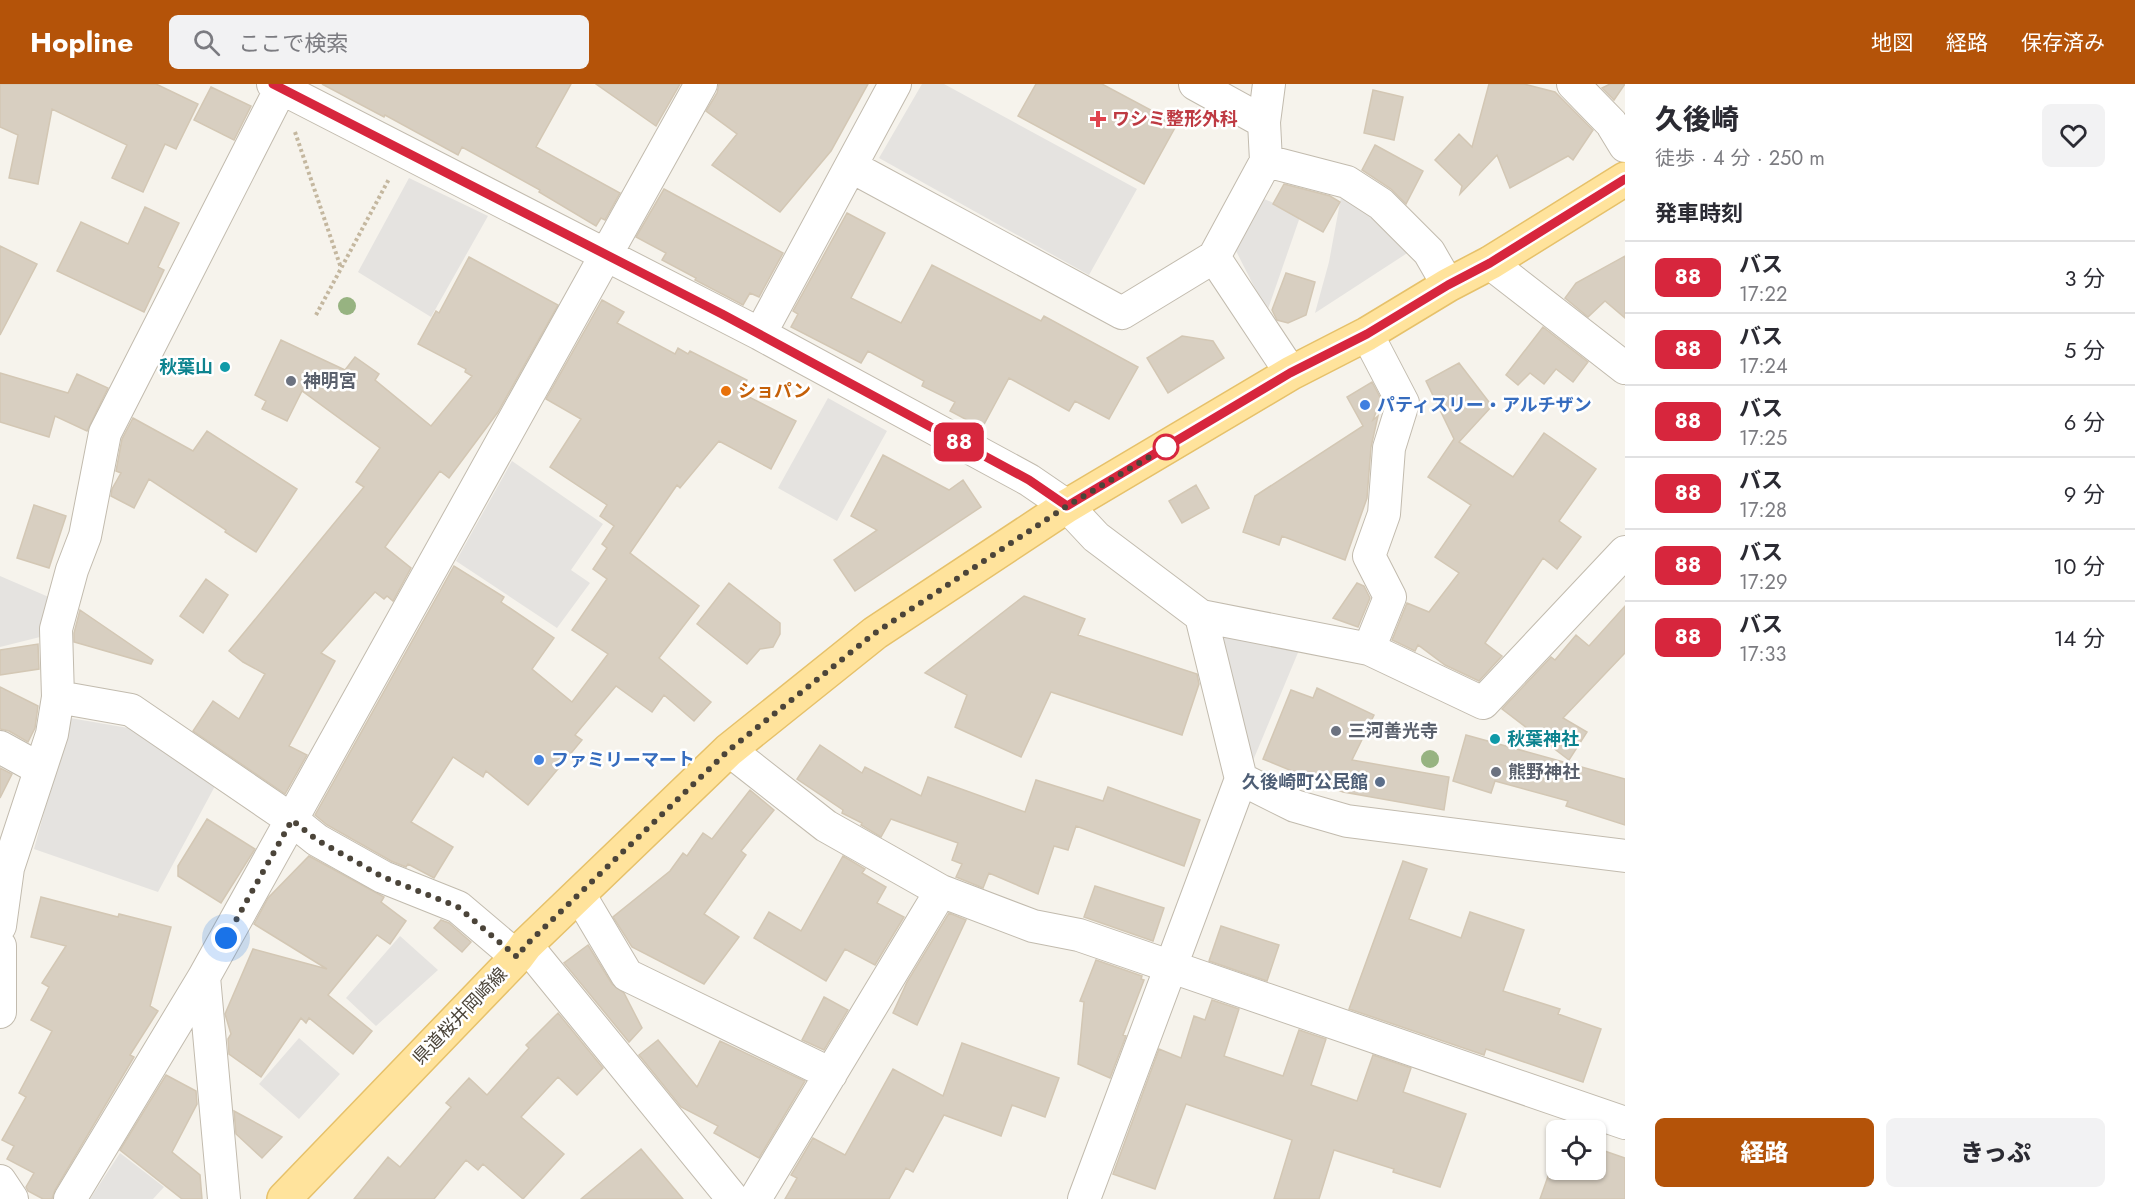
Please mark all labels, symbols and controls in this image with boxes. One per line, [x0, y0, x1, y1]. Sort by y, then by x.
search box [169, 15, 589, 69]
text: Hopline [30, 22, 133, 63]
icon: search [190, 26, 223, 59]
text: ここで検索 [238, 27, 348, 59]
text: 地図 [1871, 28, 1913, 58]
text: 経路 [1946, 28, 1988, 58]
text: 保存済み [2021, 28, 2105, 58]
text: 久後崎 [1655, 99, 1739, 140]
button: heart [2042, 104, 2105, 167]
place label: ワシミ整形外科 [1112, 106, 1238, 132]
marker: ワシミ整形外科 [1089, 110, 1107, 128]
text: 徒歩 · 4 分 · 250 m [1655, 144, 1825, 173]
text: 発車時刻 [1655, 197, 1743, 229]
text: バス [1739, 248, 1783, 280]
text: 88 [1675, 262, 1701, 292]
text: 3 分 [2064, 262, 2105, 294]
text: 17:22 [1739, 280, 1787, 309]
text: バス [1739, 320, 1783, 352]
text: 88 [1675, 334, 1701, 364]
text: 5 分 [2064, 334, 2105, 366]
text: 17:24 [1739, 352, 1788, 381]
place label: 秋葉山 [159, 354, 213, 380]
marker: 秋葉山 [218, 360, 232, 374]
place label: 神明宮 [303, 368, 357, 394]
marker: 神明宮 [284, 374, 298, 388]
place label: ショパン [738, 378, 811, 404]
marker: ショパン [719, 384, 733, 398]
place label: パティスリー・アルチザン [1377, 392, 1592, 418]
text: バス [1739, 392, 1783, 424]
marker: パティスリー・アルチザン [1358, 398, 1372, 412]
text: 88 [1675, 406, 1701, 436]
text: 6 分 [2064, 406, 2105, 438]
line badge: 88 [932, 422, 986, 462]
text: 17:25 [1739, 424, 1787, 453]
text: 88 [946, 427, 972, 457]
unlabelled marker [1153, 434, 1179, 460]
text: バス [1739, 464, 1783, 496]
text: 88 [1675, 478, 1701, 508]
text: 9 分 [2064, 478, 2105, 510]
text: 17:28 [1739, 496, 1787, 525]
text: バス [1739, 536, 1783, 568]
text: 88 [1675, 550, 1701, 580]
text: 10 分 [2053, 550, 2105, 582]
text: 17:29 [1739, 568, 1787, 597]
text: バス [1739, 608, 1783, 640]
text: 88 [1675, 622, 1701, 652]
text: 14 分 [2054, 622, 2105, 654]
text: 17:33 [1739, 640, 1786, 669]
place label: 三河善光寺 [1348, 718, 1438, 744]
marker: 三河善光寺 [1329, 724, 1343, 738]
place label: 秋葉神社 [1507, 726, 1579, 752]
marker: 秋葉神社 [1488, 732, 1502, 746]
place label: ファミリーマート [551, 747, 695, 773]
marker: ファミリーマート [532, 753, 546, 767]
place label: 熊野神社 [1508, 759, 1580, 785]
marker: 熊野神社 [1489, 765, 1503, 779]
place label: 久後崎町公民館 [1242, 769, 1368, 795]
marker: 久後崎町公民館 [1373, 775, 1387, 789]
your location [211, 923, 241, 953]
street label: 県道桜井岡崎線 [407, 962, 513, 1070]
button: 経路 [1655, 1118, 1874, 1187]
button: きっぷ [1886, 1118, 2105, 1187]
map controls [1546, 1120, 1606, 1180]
button: locate [1546, 1120, 1606, 1180]

